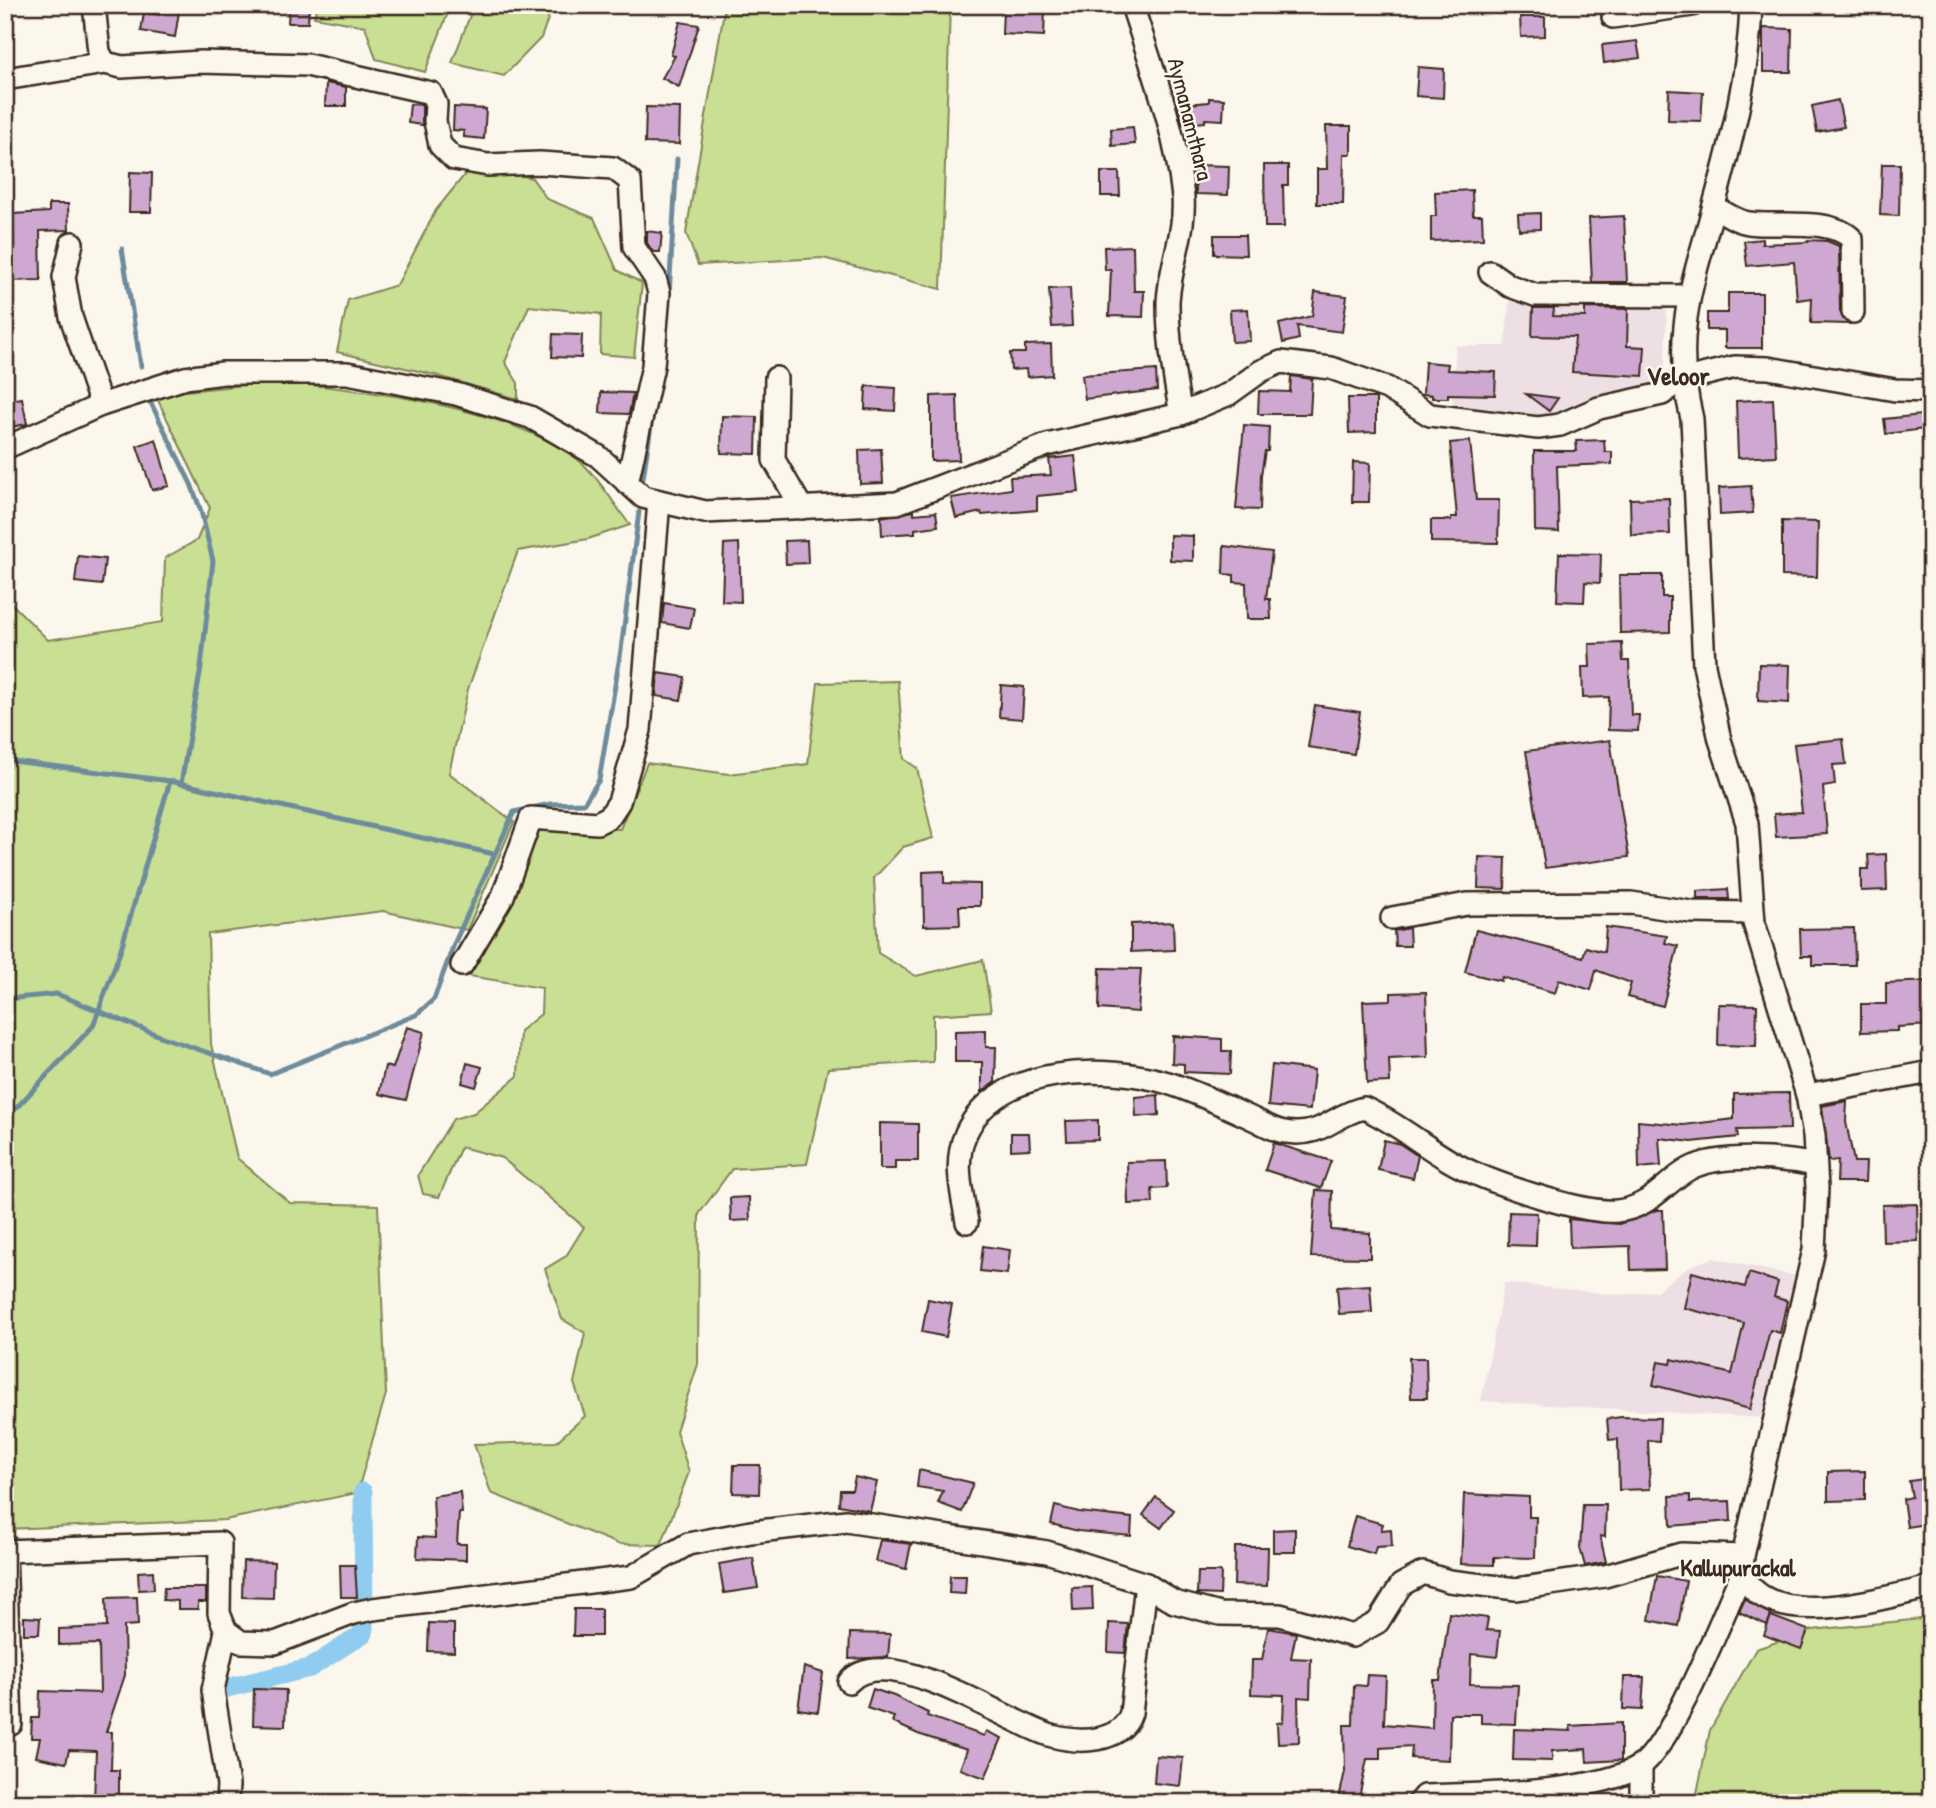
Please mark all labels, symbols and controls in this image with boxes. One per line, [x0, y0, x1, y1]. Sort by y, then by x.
street label: Aymanamthara [1161, 55, 1221, 183]
district label: Veloor [1647, 358, 1710, 393]
district label: Kallupurackal [1680, 1551, 1796, 1584]

